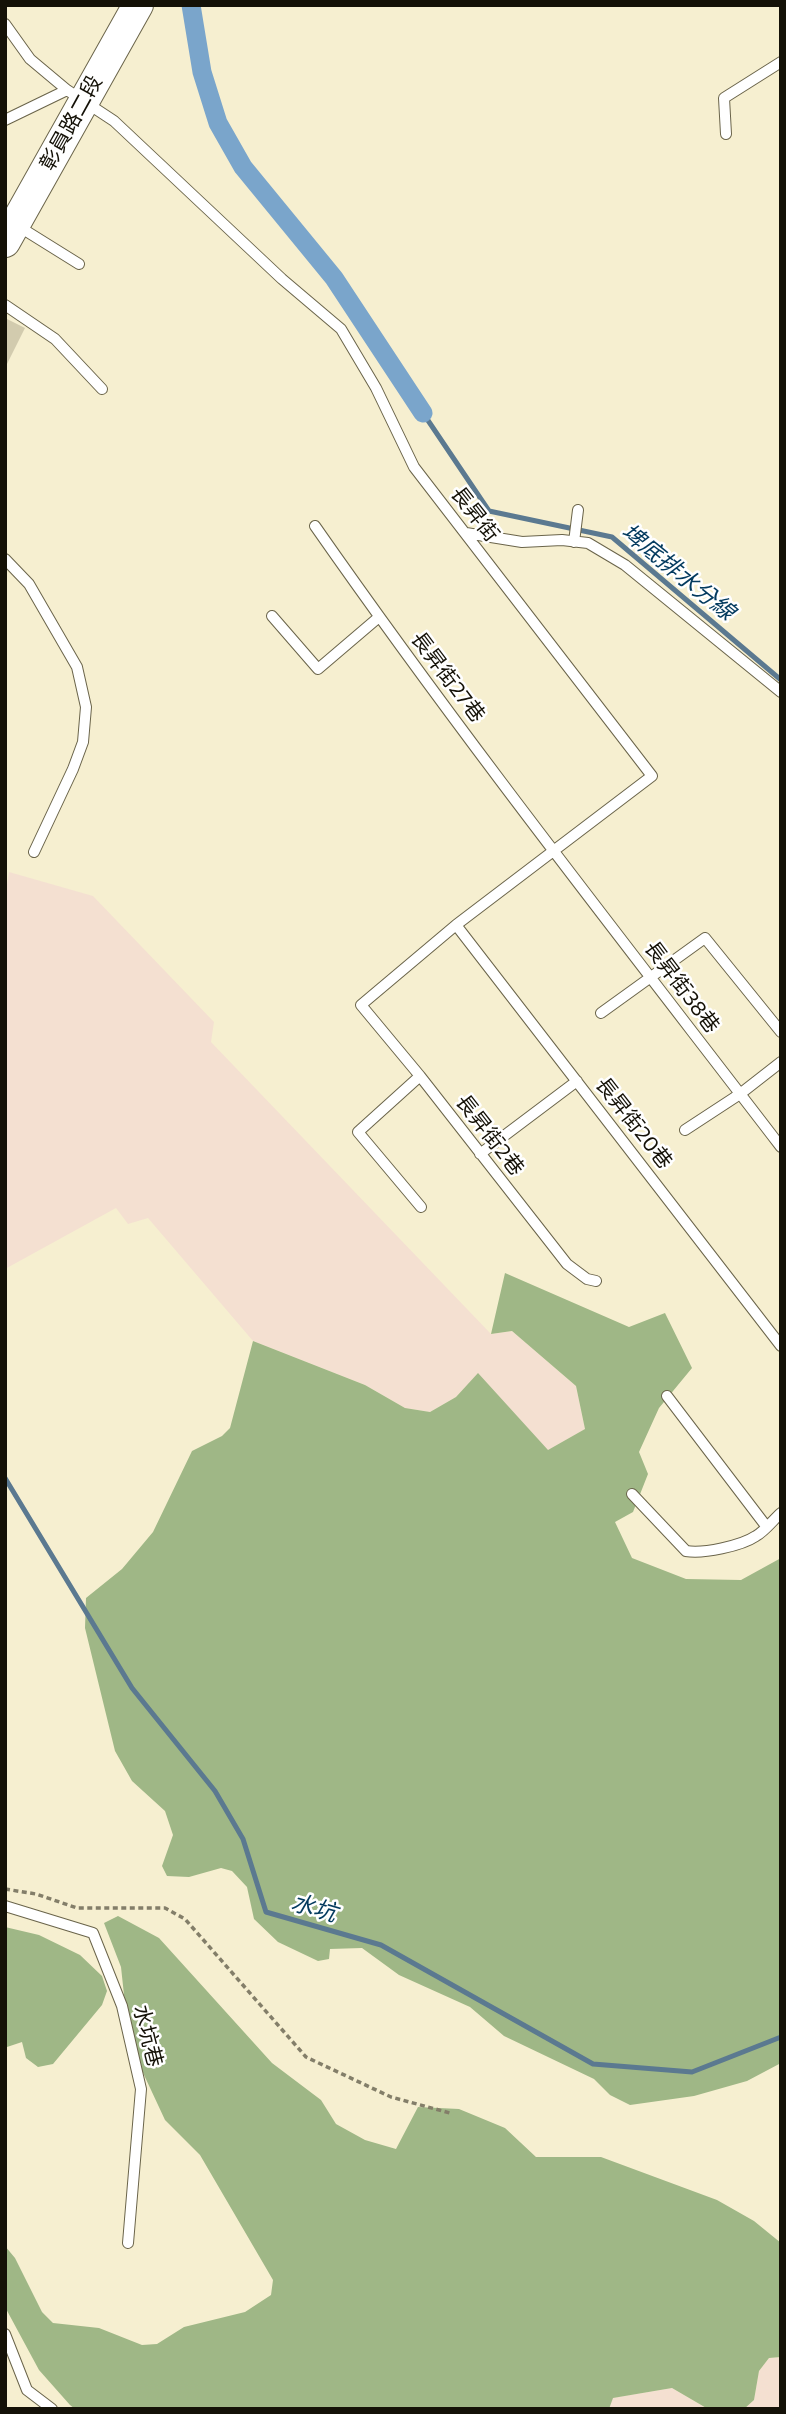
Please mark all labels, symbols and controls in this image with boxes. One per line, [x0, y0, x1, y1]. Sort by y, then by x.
street label: 彰員路二段 [35, 71, 107, 175]
street label: 長昇街 [446, 481, 504, 547]
water label: 埤底排水分線 [616, 518, 740, 626]
street label: 長昇街27巷 [406, 627, 490, 727]
street label: 長昇街38巷 [639, 936, 725, 1038]
street label: 長昇街20巷 [590, 1072, 678, 1174]
street label: 長昇街2巷 [451, 1090, 529, 1180]
water label: 水坑 [288, 1888, 340, 1928]
street label: 水坑巷 [128, 2002, 168, 2070]

